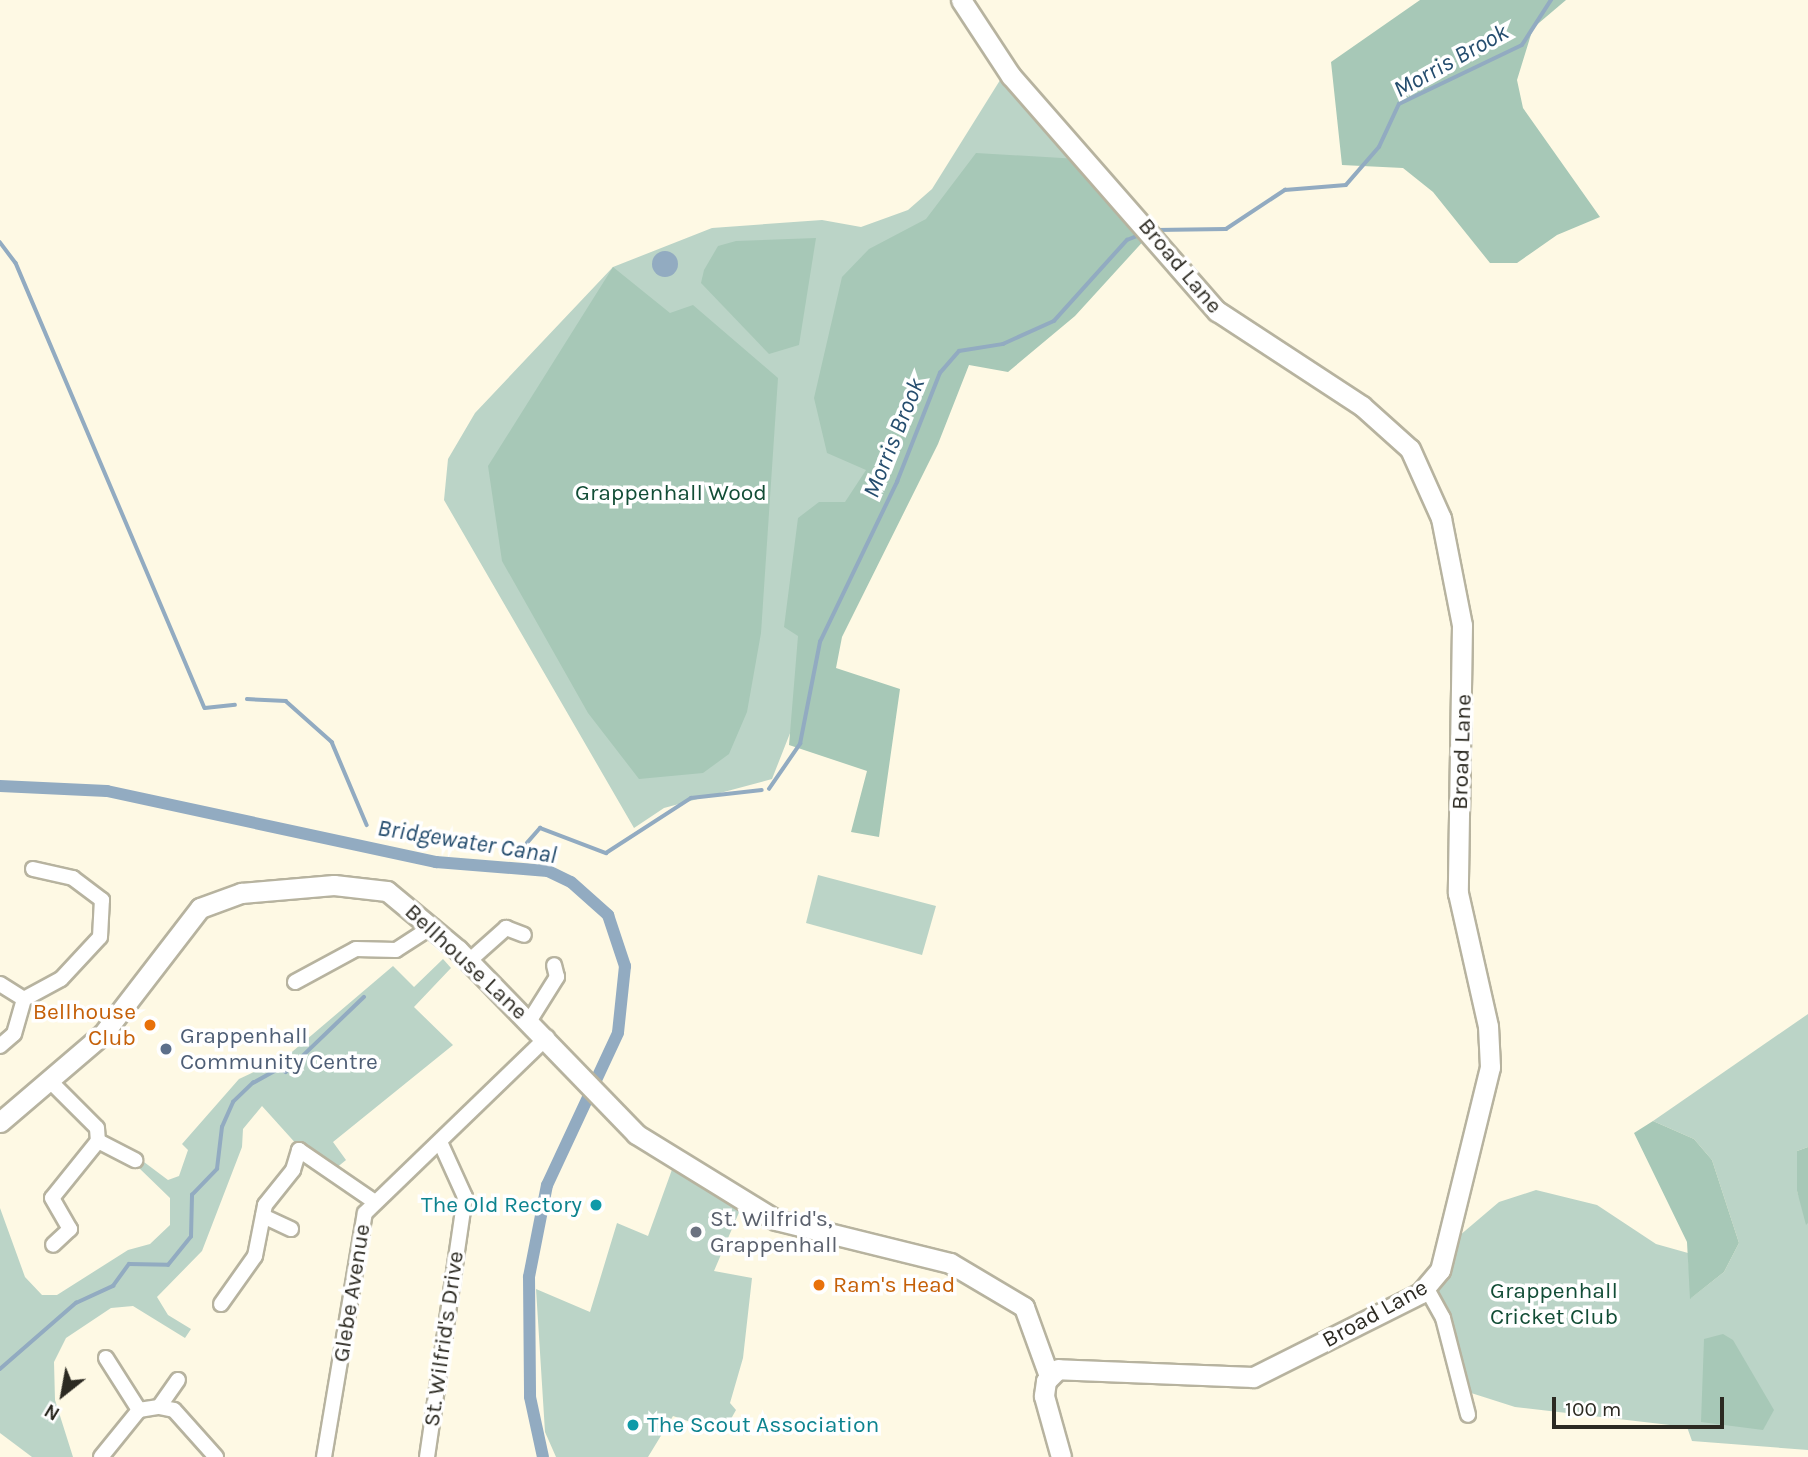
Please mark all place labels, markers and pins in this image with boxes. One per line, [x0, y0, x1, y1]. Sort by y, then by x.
place label: Bellhouse Club [33, 998, 136, 1052]
marker: Bellhouse Club [142, 1017, 158, 1033]
place label: Grappenhall Community Centre [180, 1022, 378, 1076]
marker: Grappenhall Community Centre [158, 1041, 174, 1057]
place label: The Old Rectory [421, 1191, 582, 1219]
marker: The Old Rectory [588, 1197, 604, 1213]
place label: St. Wilfrid's, Grappenhall [710, 1205, 838, 1259]
marker: St. Wilfrid's, Grappenhall [688, 1224, 704, 1240]
place label: Ram's Head [833, 1271, 955, 1299]
marker: Ram's Head [811, 1277, 827, 1293]
place label: The Scout Association [647, 1411, 879, 1439]
marker: The Scout Association [625, 1417, 641, 1433]

